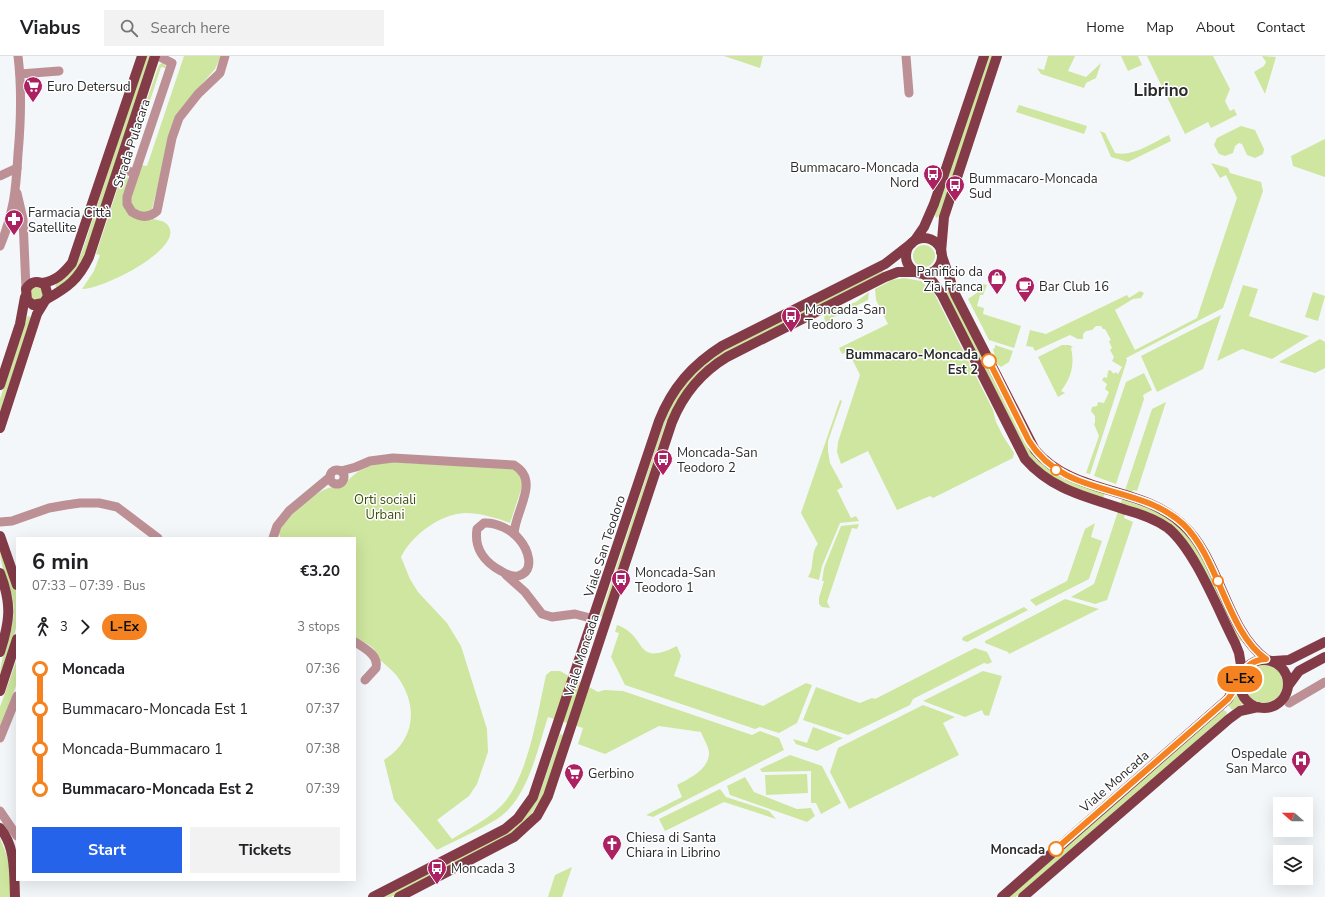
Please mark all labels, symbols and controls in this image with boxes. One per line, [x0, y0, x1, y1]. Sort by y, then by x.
search box [104, 10, 384, 46]
text: Viabus [20, 15, 80, 41]
icon: search [118, 17, 140, 39]
text: Search here [150, 18, 230, 38]
text: Home [1086, 18, 1124, 37]
text: Map [1146, 18, 1174, 37]
text: About [1196, 18, 1235, 37]
text: Contact [1257, 18, 1305, 37]
supermarket icon: Euro Detersud [22, 75, 44, 103]
place label: Euro Detersud [47, 78, 131, 96]
district label: Librino [1134, 79, 1189, 102]
street label: Strada Pulacara [109, 97, 155, 190]
place label: Bummacaro-Moncada Nord [790, 159, 919, 192]
bus stop icon: Bummacaro-Moncada Nord [922, 163, 944, 191]
place label: Bummacaro-Moncada Sud [969, 170, 1098, 203]
bus stop icon: Bummacaro-Moncada Sud [944, 174, 966, 202]
place label: Farmacia Città Satellite [28, 204, 111, 237]
pharmacy icon: Farmacia Città Satellite [3, 208, 25, 236]
place label: Panificio da Zia Franca [916, 263, 983, 296]
shop icon: Panificio da Zia Franca [986, 267, 1008, 295]
cafe icon: Bar Club 16 [1014, 275, 1036, 303]
place label: Bar Club 16 [1039, 278, 1109, 296]
place label: Moncada-San Teodoro 3 [805, 301, 886, 334]
bus stop icon: Moncada-San Teodoro 3 [780, 305, 802, 333]
place label: Bummacaro-Moncada Est 2 [846, 346, 978, 379]
marker: Bummacaro-Moncada Est 2 [981, 353, 997, 369]
place label: Moncada-San Teodoro 2 [677, 444, 758, 477]
bus stop icon: Moncada-San Teodoro 2 [652, 448, 674, 476]
unlabelled marker [1050, 464, 1062, 476]
park label: Orti sociali Urbani [354, 491, 416, 524]
street label: Viale San Teodoro [580, 493, 630, 600]
text: 6 min [32, 547, 89, 577]
text: €3.20 [300, 561, 340, 581]
place label: Moncada-San Teodoro 1 [635, 564, 716, 597]
bus stop icon: Moncada-San Teodoro 1 [610, 568, 632, 596]
unlabelled marker [1212, 575, 1224, 587]
text: 07:33 – 07:39 · Bus [32, 577, 146, 595]
street label: Viale Moncada [560, 612, 604, 700]
icon: walk [32, 616, 54, 638]
icon: forward [74, 616, 96, 638]
text: L-Ex [110, 617, 139, 636]
text: 3 [60, 618, 68, 636]
text: 3 stops [297, 618, 340, 636]
text: Moncada [62, 659, 125, 679]
text: 07:36 [306, 660, 340, 678]
line badge: L-Ex [1212, 666, 1268, 692]
text: L-Ex [1225, 669, 1255, 688]
text: Bummacaro-Moncada Est 1 [62, 699, 248, 719]
text: 07:37 [306, 700, 340, 718]
text: Moncada-Bummacaro 1 [62, 739, 223, 759]
text: 07:38 [306, 740, 340, 758]
place label: Ospedale San Marco [1226, 745, 1287, 778]
street label: Viale Moncada [1076, 747, 1153, 817]
hospital icon: Ospedale San Marco [1290, 749, 1312, 777]
supermarket icon: Gerbino [563, 762, 585, 790]
place label: Gerbino [588, 765, 634, 783]
text: Bummacaro-Moncada Est 2 [62, 779, 254, 799]
text: 07:39 [306, 780, 340, 798]
north arrow [1273, 797, 1313, 837]
map controls [1273, 797, 1313, 885]
button: Start [32, 827, 182, 873]
button: Tickets [190, 827, 340, 873]
place label: Chiesa di Santa Chiara in Librino [626, 829, 721, 862]
church icon: Chiesa di Santa Chiara in Librino [601, 833, 623, 861]
place label: Moncada [991, 841, 1045, 859]
marker: Moncada [1048, 841, 1064, 857]
button: layers [1273, 845, 1313, 885]
bus stop icon: Moncada 3 [426, 857, 448, 885]
place label: Moncada 3 [451, 860, 515, 878]

